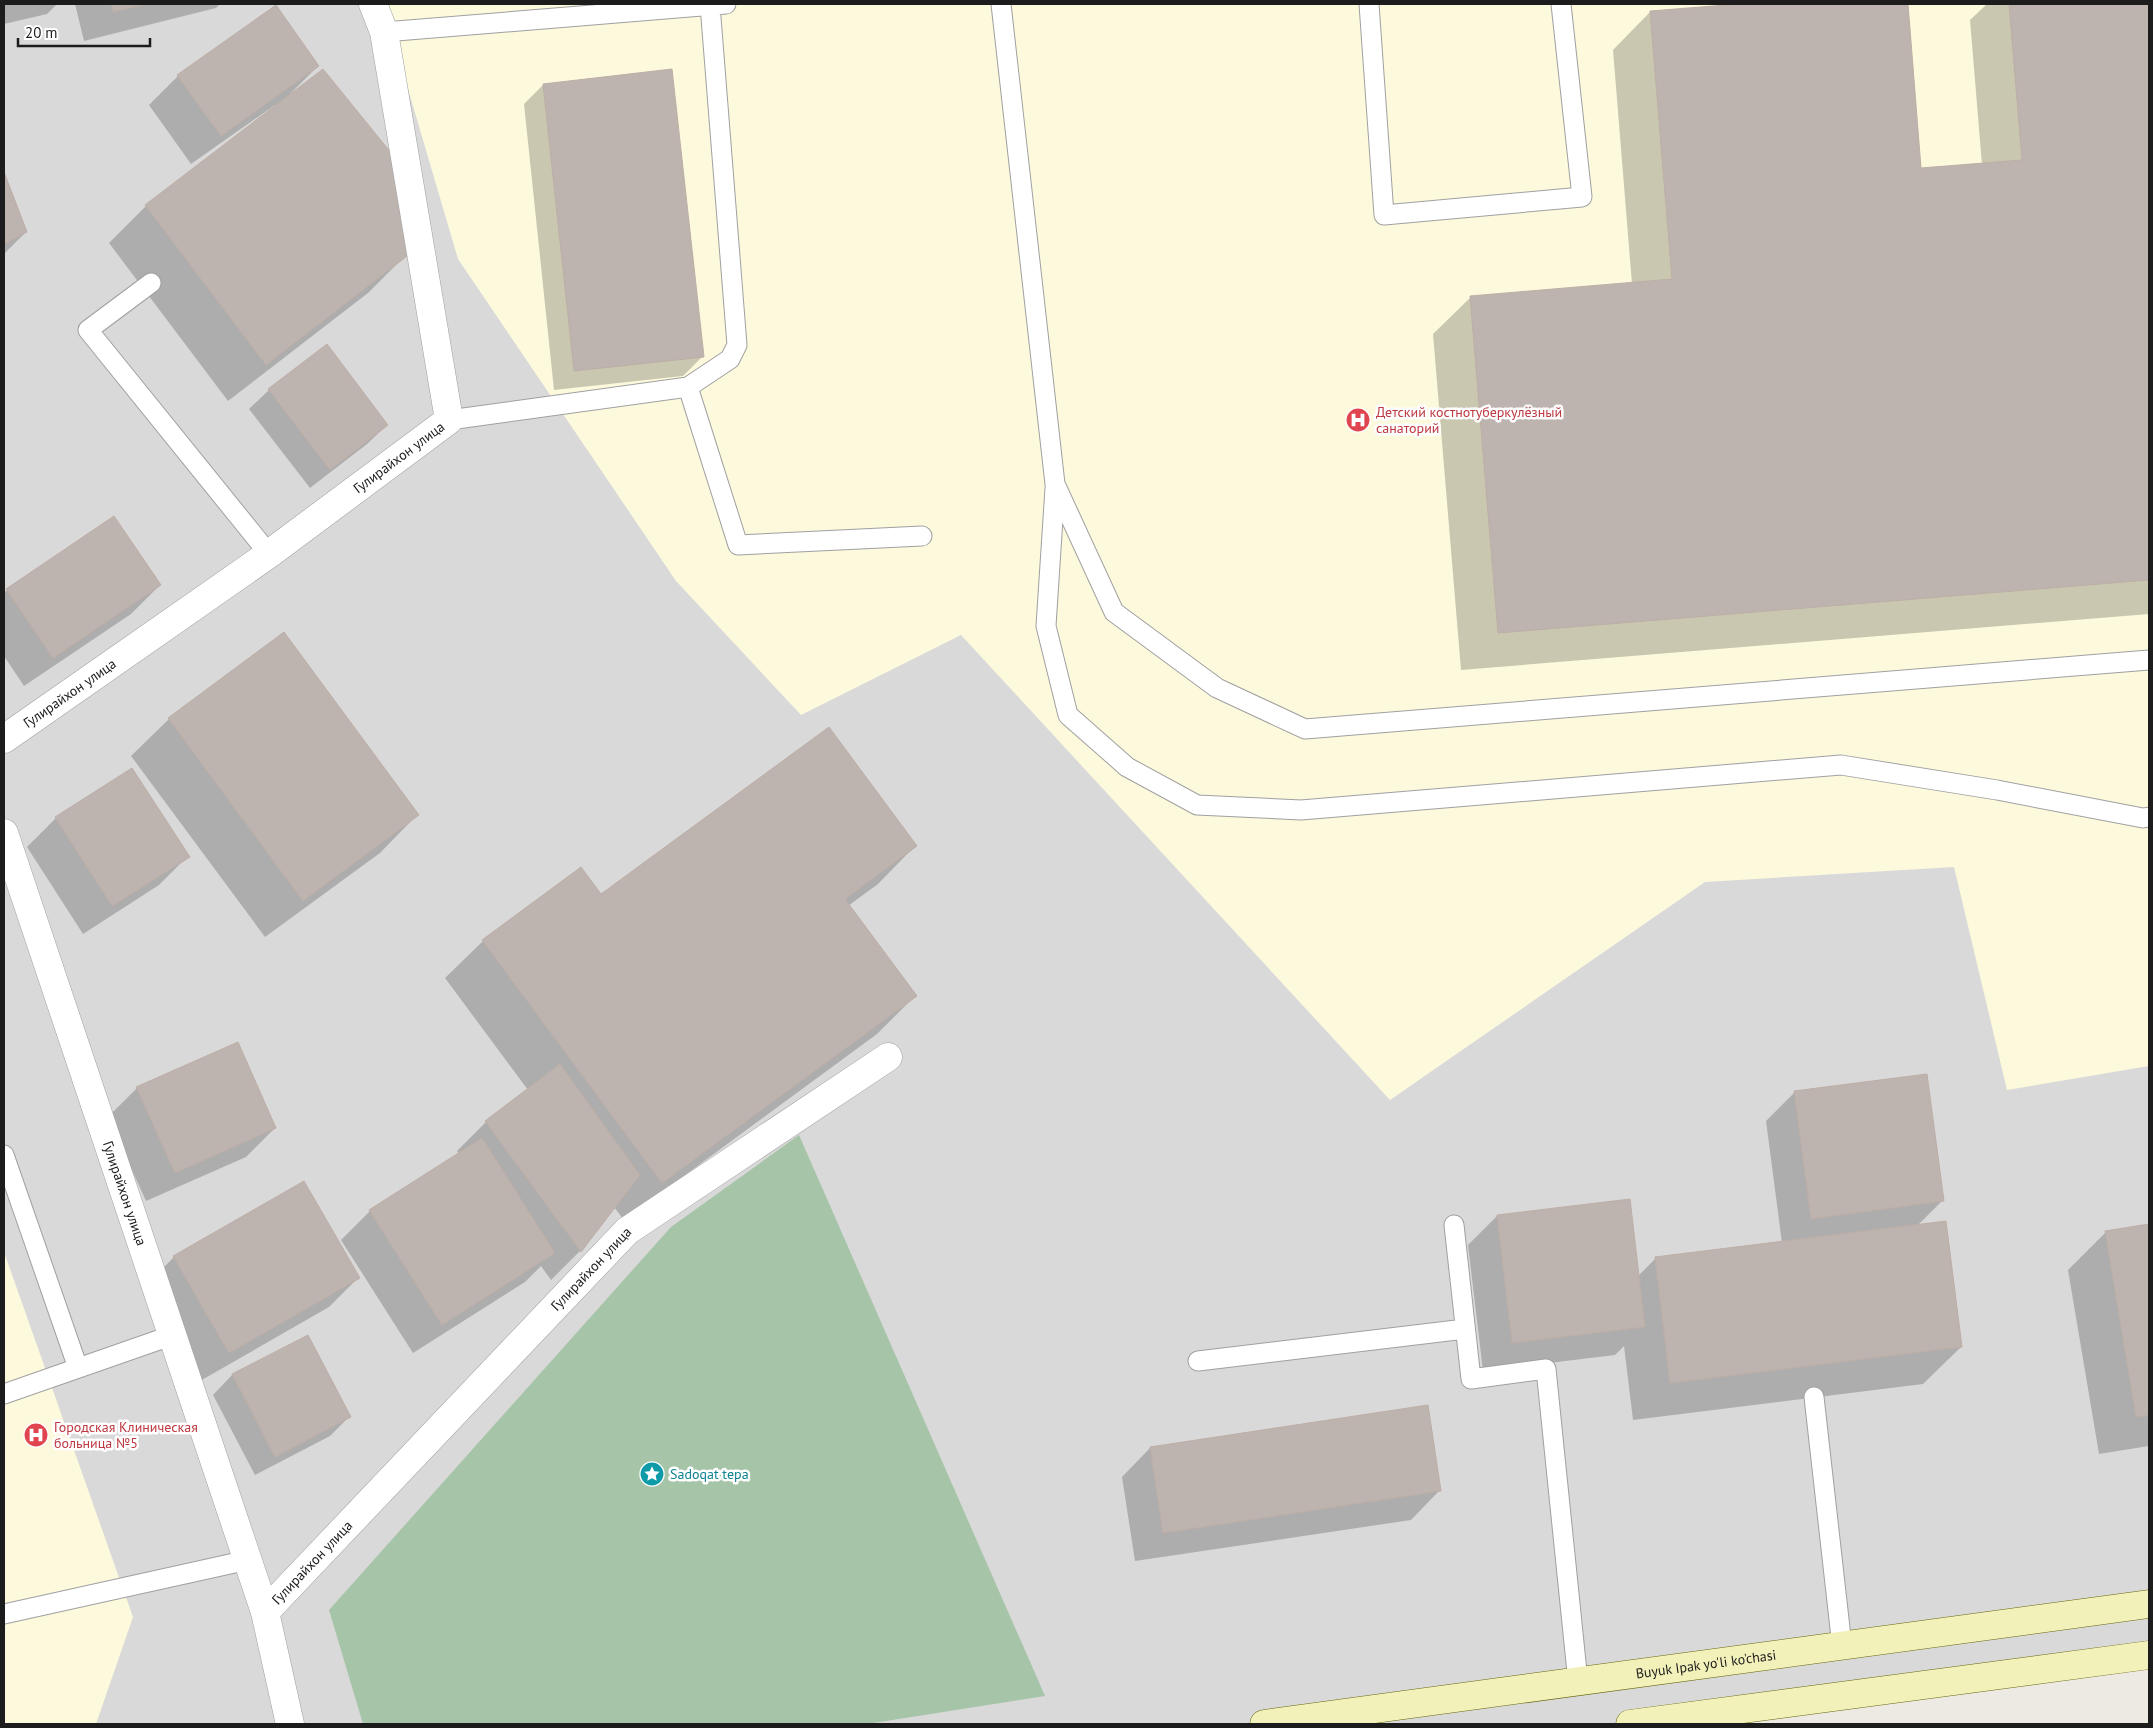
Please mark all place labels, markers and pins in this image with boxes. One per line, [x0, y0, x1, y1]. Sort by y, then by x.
place label: Детский костнотуберкулёзный санаторий [1376, 403, 1562, 437]
hospital icon: Детский костнотуберкулёзный санаторий [1345, 407, 1371, 433]
place label: Городская Клиническая больница №5 [54, 1418, 198, 1452]
hospital icon: Городская Клиническая больница №5 [23, 1422, 49, 1448]
place icon: Sadoqat tepa [639, 1461, 665, 1487]
place label: Sadoqat tepa [670, 1465, 749, 1483]

